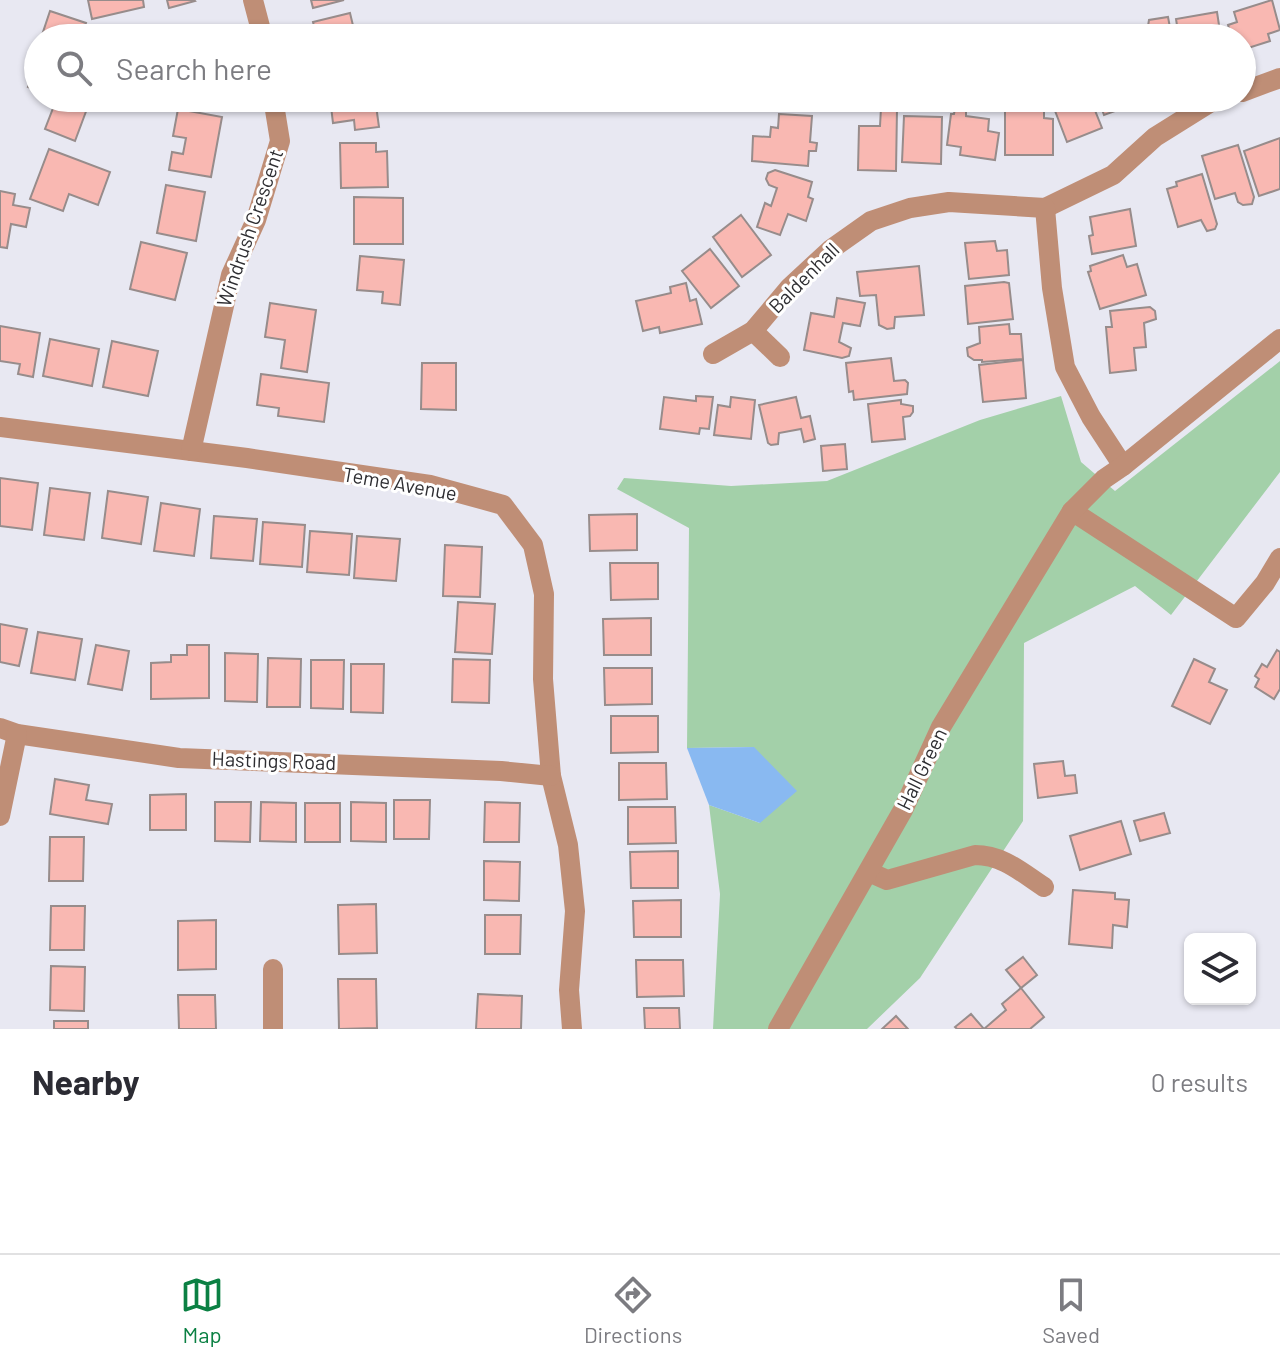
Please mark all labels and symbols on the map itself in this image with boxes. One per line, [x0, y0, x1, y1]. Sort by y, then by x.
street label: Windrush Crescent [211, 146, 287, 310]
street label: Baldenhall [763, 237, 844, 318]
street label: Teme Avenue [341, 461, 459, 505]
street label: Hall Green [891, 724, 951, 813]
street label: Hastings Road [211, 746, 337, 774]

